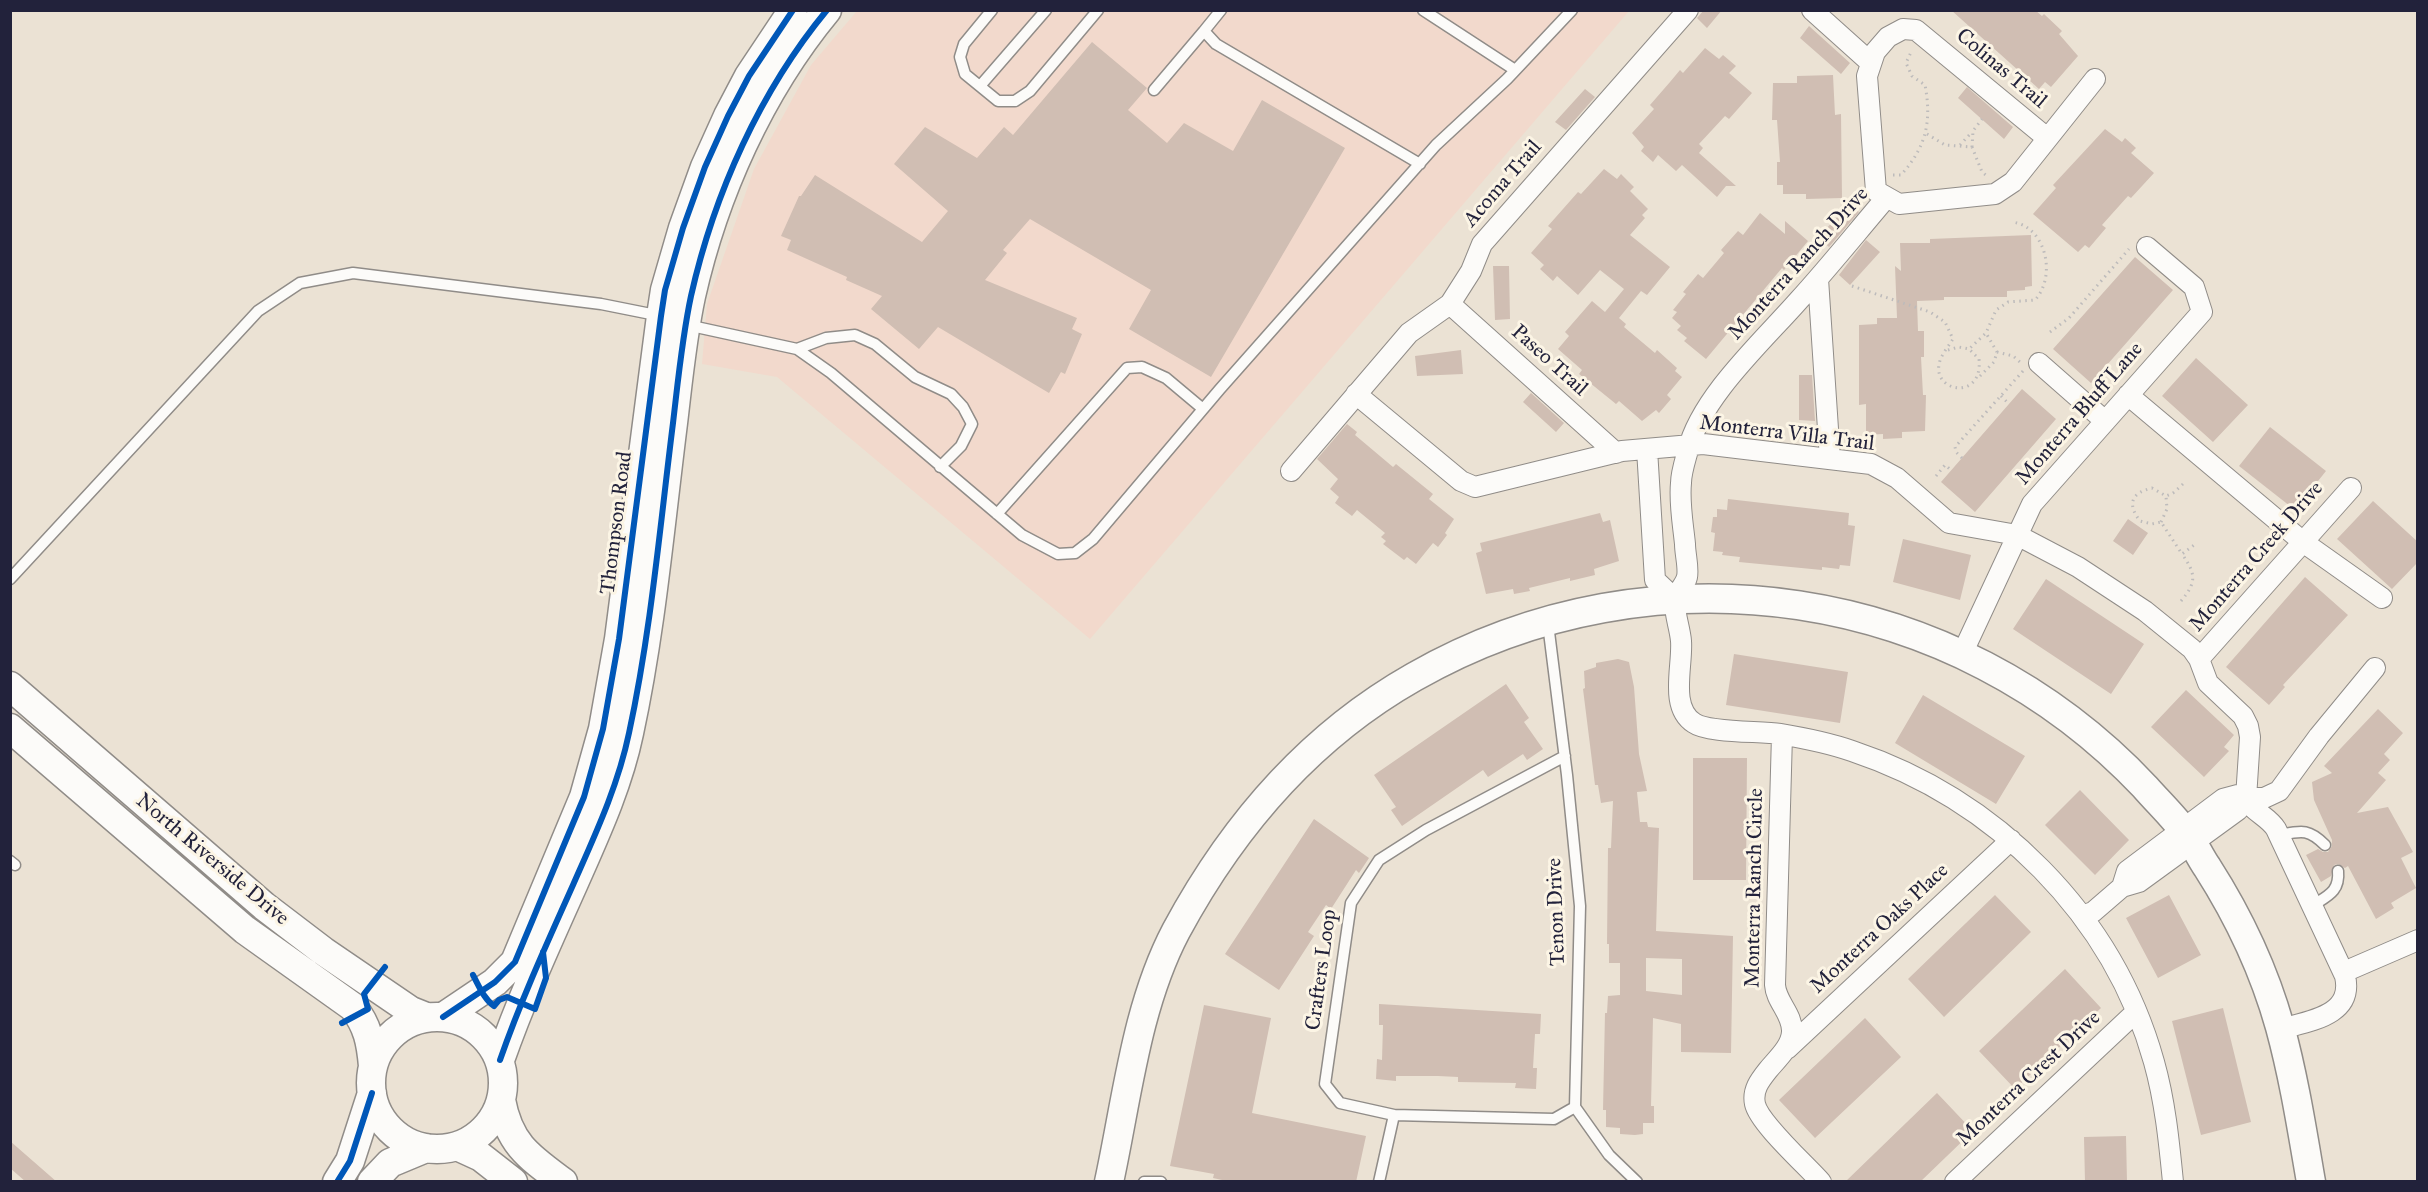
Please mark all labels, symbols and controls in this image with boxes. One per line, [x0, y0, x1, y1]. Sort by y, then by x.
street label: Colinas Trail [1950, 24, 2052, 114]
street label: Acoma Trail [1458, 135, 1548, 233]
street label: Monterra Ranch Drive [1724, 182, 1874, 346]
street label: Paseo Trail [1506, 320, 1592, 402]
street label: Monterra Bluff Lane [2011, 337, 2149, 491]
street label: Monterra Villa Trail [1698, 411, 1876, 457]
street label: Thompson Road [596, 450, 638, 596]
street label: Monterra Creek Drive [2185, 477, 2329, 637]
street label: Monterra Ranch Circle [1741, 788, 1769, 988]
street label: North Riverside Drive [130, 789, 294, 931]
street label: Tenon Drive [1543, 858, 1571, 966]
street label: Monterra Oaks Place [1806, 859, 1954, 999]
street label: Crafters Loop [1301, 908, 1343, 1032]
street label: Monterra Crest Drive [1952, 1006, 2106, 1152]

